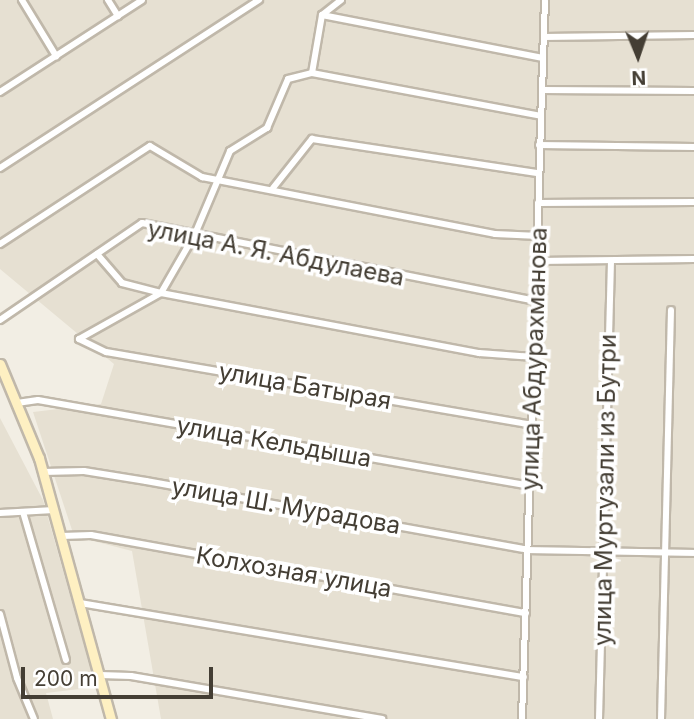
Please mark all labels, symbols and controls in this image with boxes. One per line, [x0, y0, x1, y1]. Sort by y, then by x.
north arrow [603, 21, 673, 91]
text: N [631, 66, 646, 89]
street label: улица А. Я. Абдулаева [145, 214, 407, 292]
street label: улица Абдурахманова [515, 227, 553, 491]
street label: улица Муртузали из Бутри [588, 334, 622, 646]
street label: улица Батырая [216, 357, 394, 415]
street label: улица Кельдыша [174, 411, 374, 473]
street label: улица Ш. Мурадова [169, 472, 403, 540]
street label: Колхозная улица [194, 541, 394, 603]
scale bar [24, 652, 217, 696]
text: 200 m [34, 666, 98, 691]

